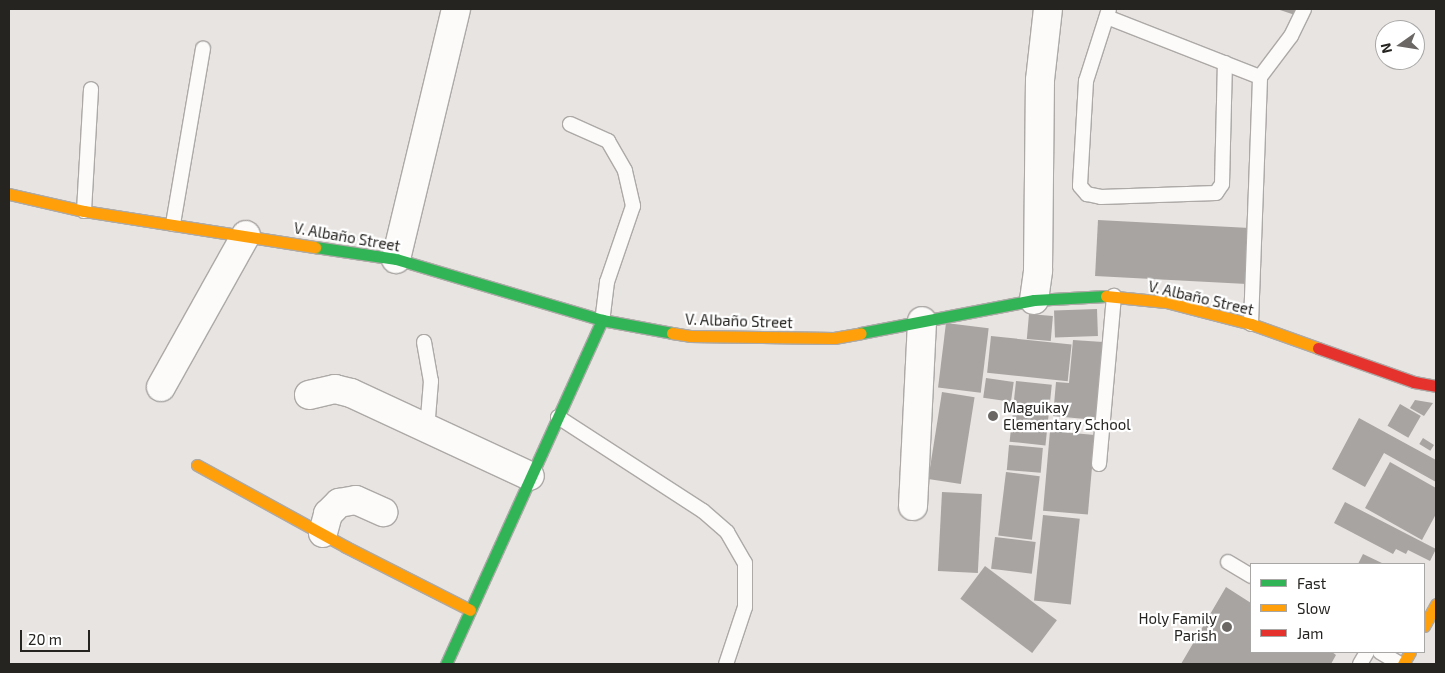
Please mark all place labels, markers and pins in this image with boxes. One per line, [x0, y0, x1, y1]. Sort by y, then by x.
place label: Maguikay Elementary School [1003, 398, 1131, 433]
marker: Maguikay Elementary School [987, 410, 999, 422]
place label: Holy Family Parish [1138, 609, 1217, 644]
marker: Holy Family Parish [1221, 621, 1233, 633]

